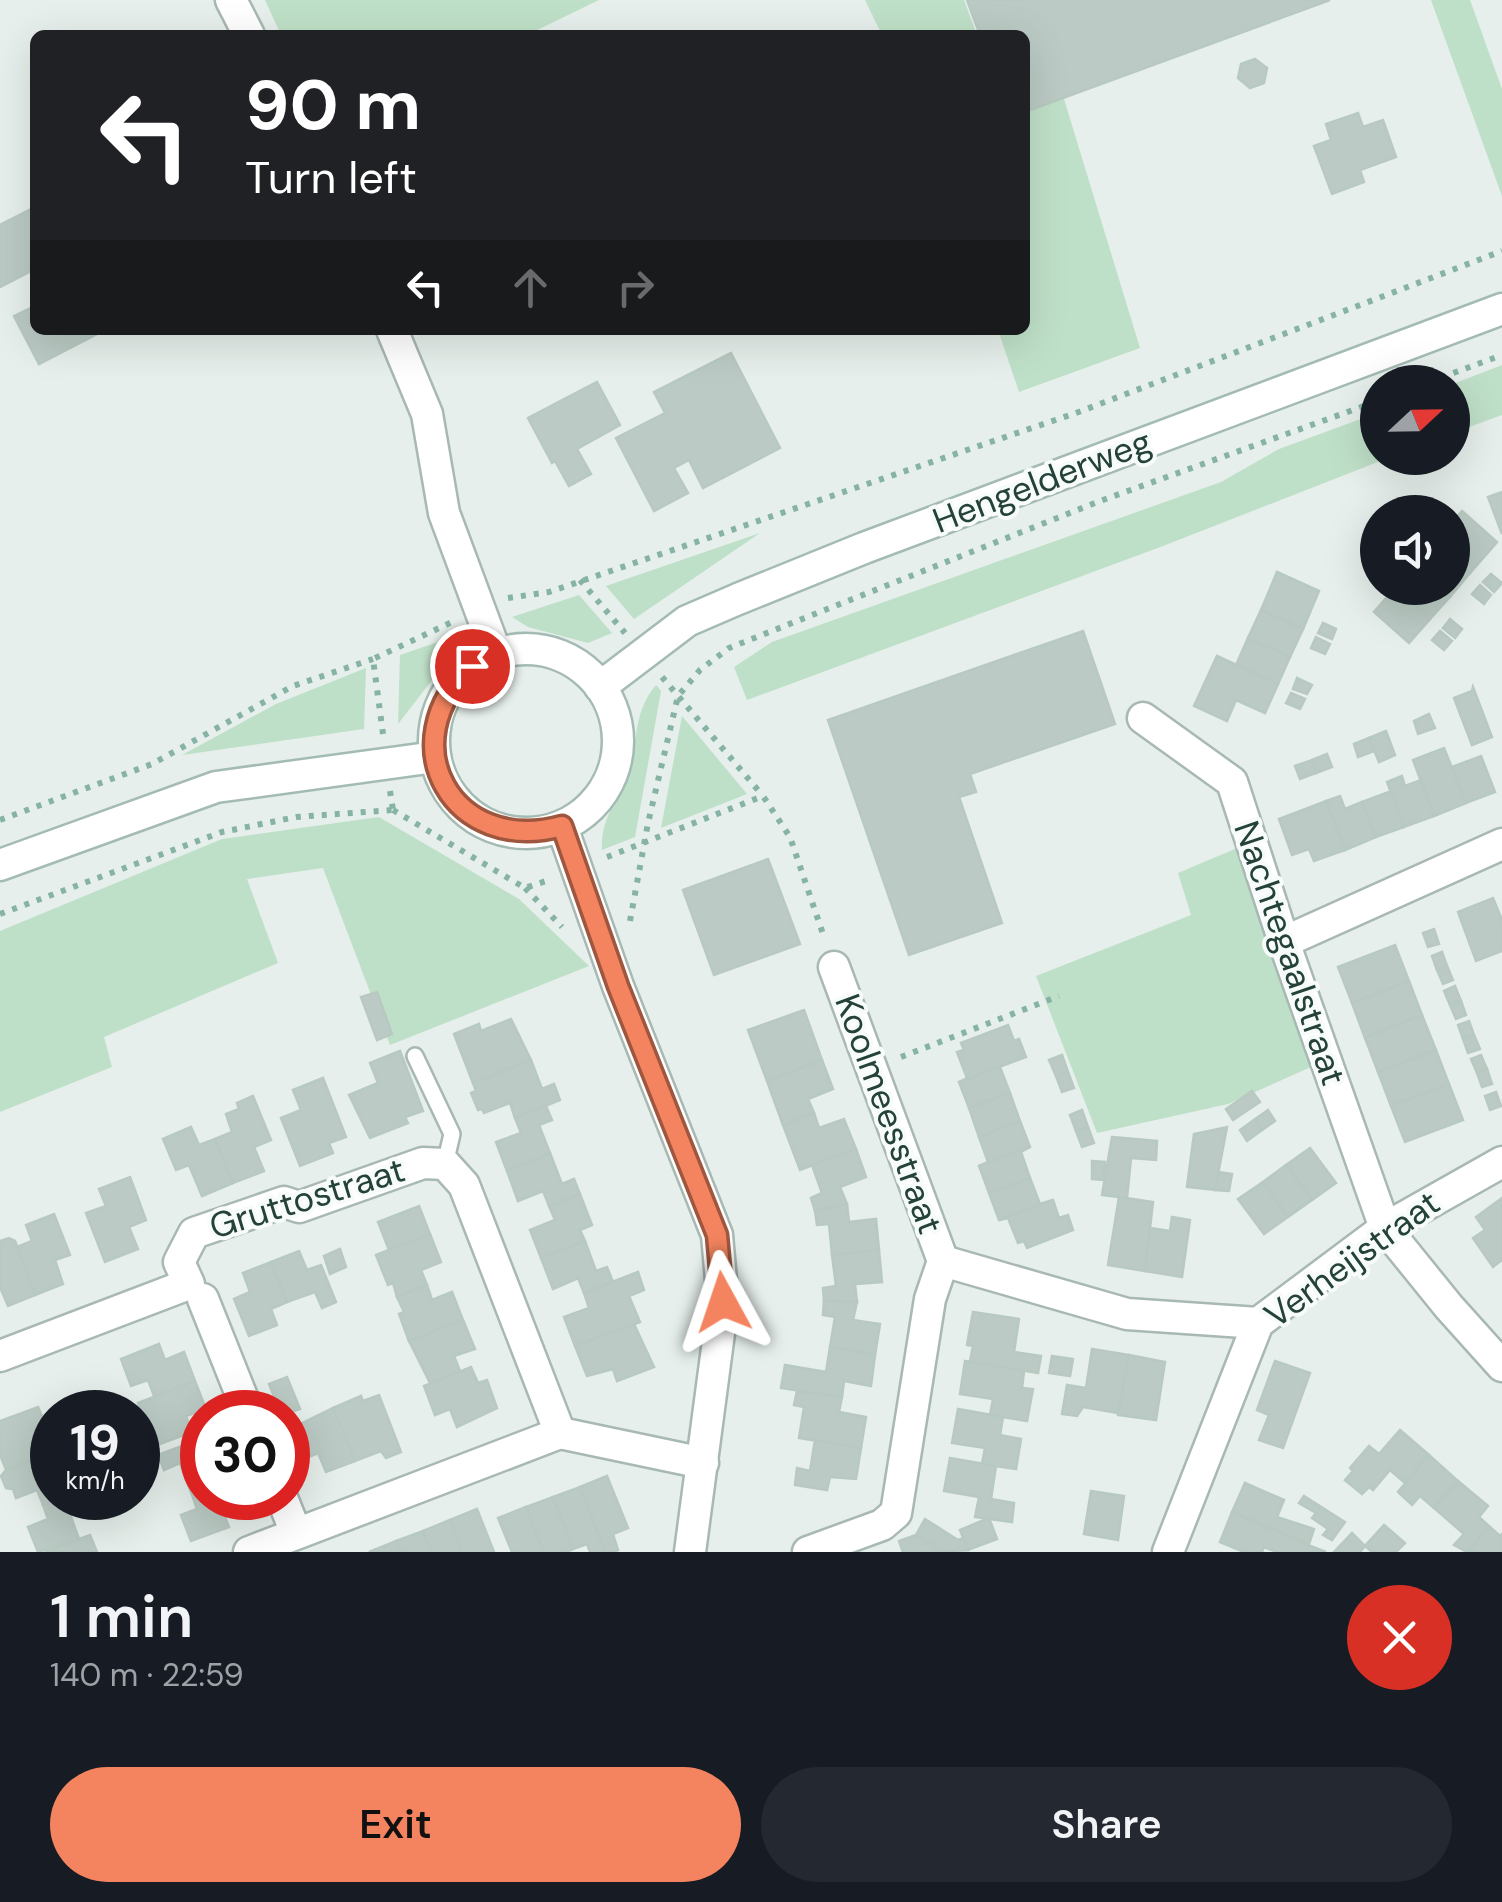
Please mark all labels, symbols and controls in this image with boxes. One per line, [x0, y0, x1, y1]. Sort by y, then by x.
text: 90 m [245, 60, 421, 151]
icon: left [80, 70, 210, 200]
text: Turn left [245, 148, 417, 207]
icon: left [398, 260, 453, 315]
icon: ahead [503, 260, 558, 315]
icon: right [608, 260, 663, 315]
north arrow [1360, 365, 1470, 475]
map controls [1360, 365, 1470, 605]
street label: Hengelderweg [926, 418, 1158, 544]
button: sound [1360, 495, 1470, 605]
pin [430, 624, 515, 709]
icon: arrive [445, 639, 500, 694]
street label: Nachtegaalstraat [1223, 815, 1357, 1091]
street label: Koolmeesstraat [824, 988, 954, 1240]
street label: Gruttostraat [204, 1146, 410, 1250]
street label: Verheijstraat [1255, 1180, 1449, 1338]
position arrow [671, 1250, 775, 1354]
speed limit sign: 30 [180, 1390, 310, 1520]
text: 19 [70, 1410, 120, 1476]
text: km/h [65, 1464, 125, 1497]
text: 1 min [50, 1577, 193, 1656]
button: close [1347, 1585, 1452, 1690]
text: 140 m · 22:59 [50, 1654, 244, 1696]
button: Exit [50, 1767, 741, 1882]
button: Share [761, 1767, 1452, 1882]

